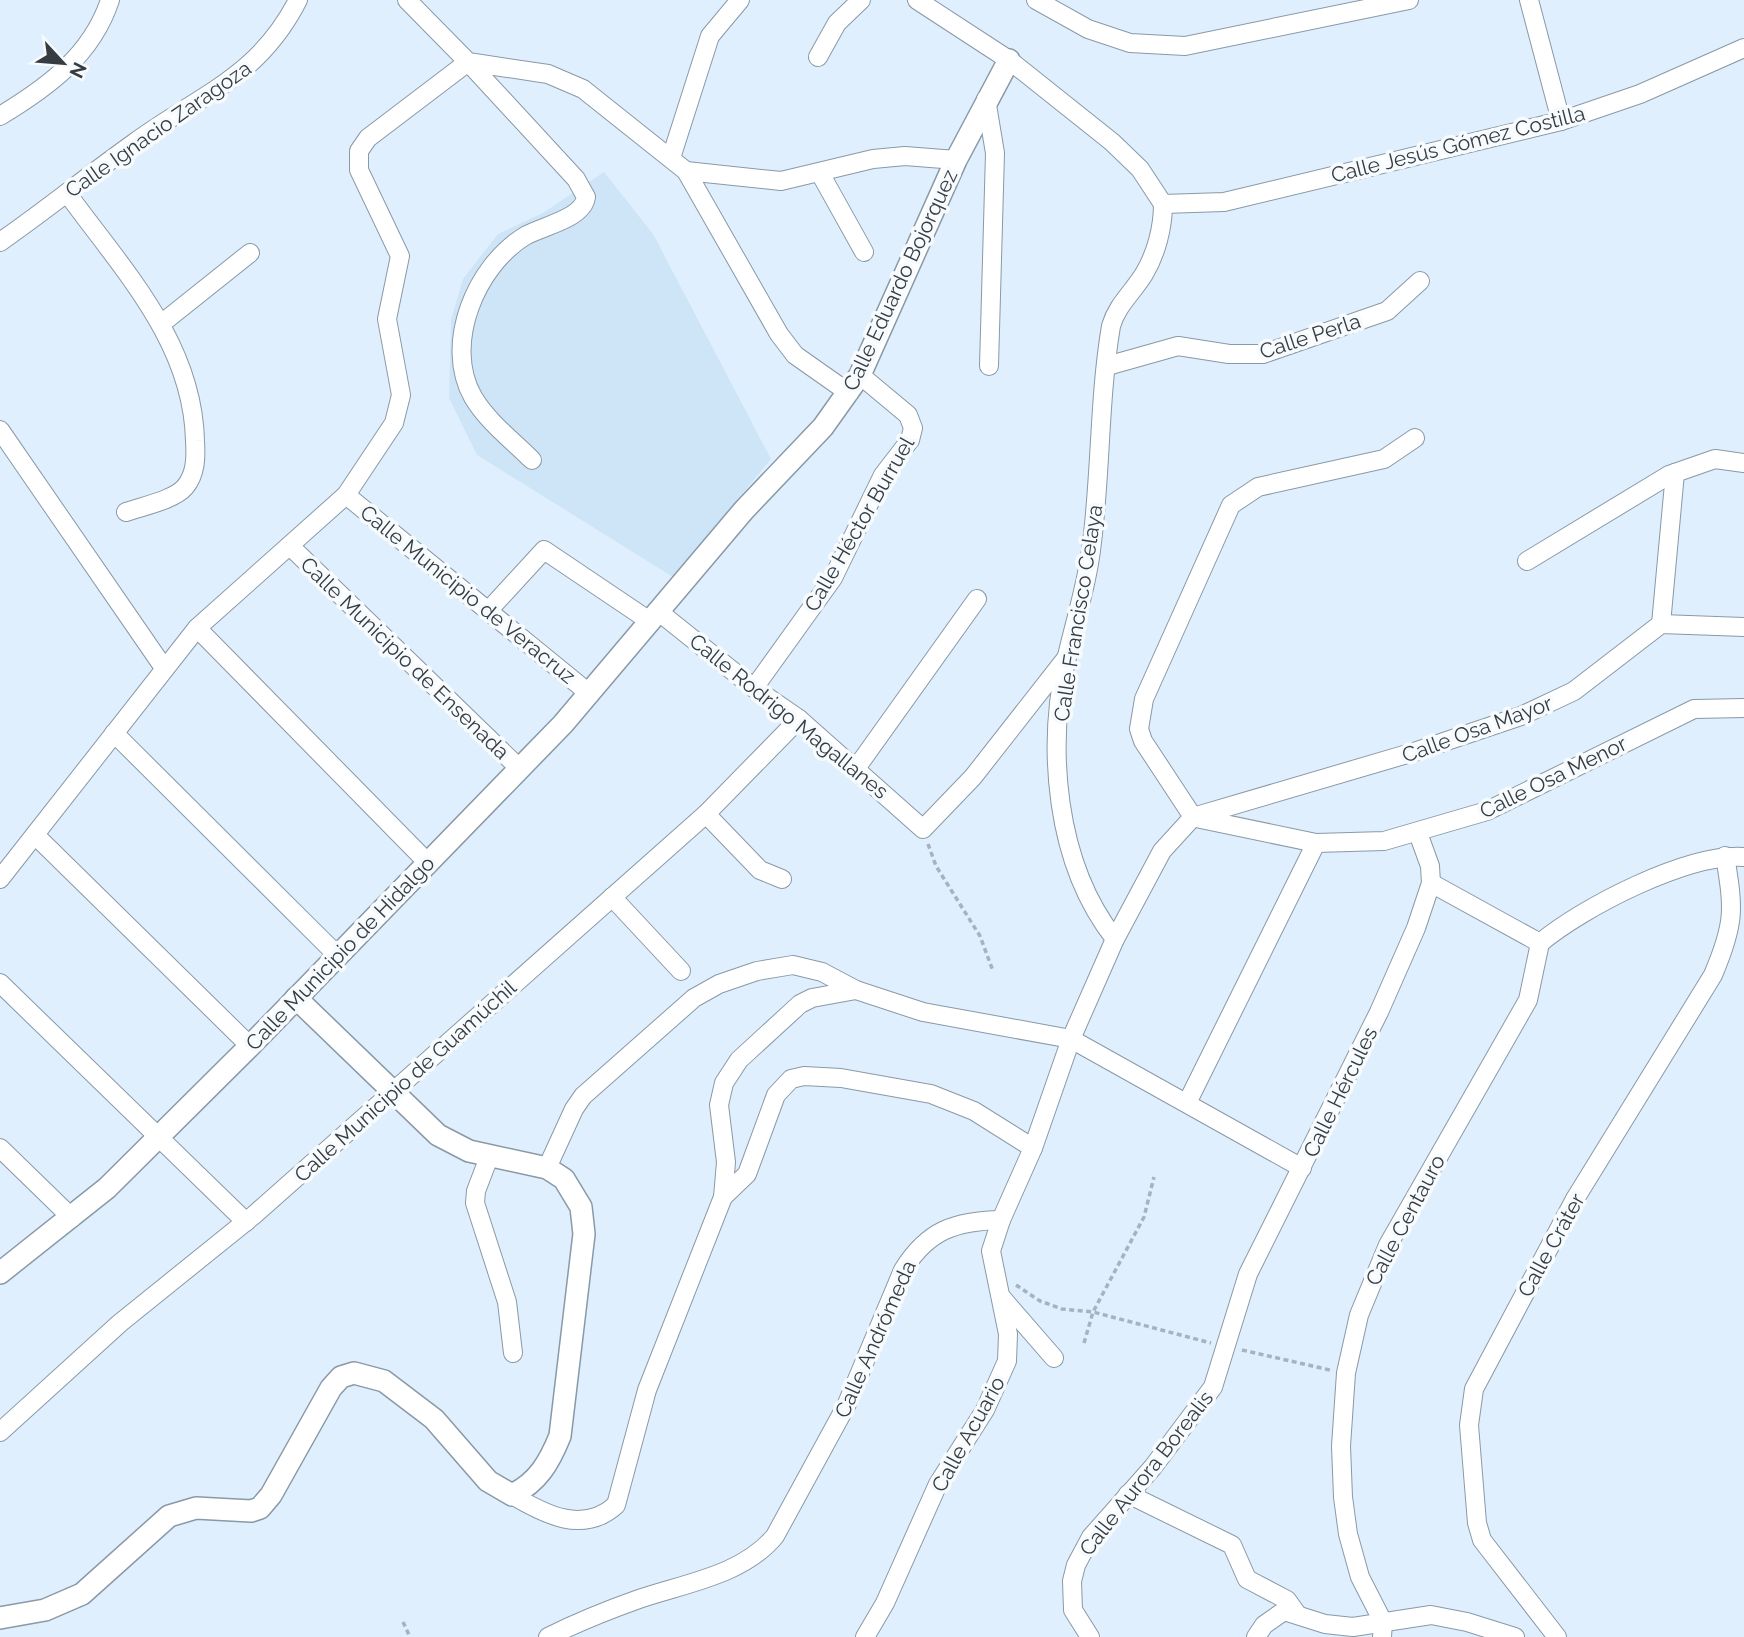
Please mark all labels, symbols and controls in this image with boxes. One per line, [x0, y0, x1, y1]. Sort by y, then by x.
north arrow [28, 28, 98, 98]
street label: Calle Ignacio Zaragoza [60, 55, 256, 203]
text: N [65, 59, 91, 82]
street label: Calle Jesús Gómez Costilla [1328, 100, 1588, 188]
street label: Calle Eduardo Bojorquez [838, 165, 962, 395]
street label: Calle Perla [1256, 308, 1364, 364]
street label: Calle Héctor Burruel [799, 432, 919, 616]
street label: Calle Municipio de Veracruz [355, 499, 581, 689]
street label: Calle Francisco Celaya [1049, 503, 1107, 723]
street label: Calle Municipio de Ensenada [295, 552, 515, 764]
street label: Calle Rodrigo Magallanes [685, 628, 893, 804]
street label: Calle Osa Mayor [1399, 690, 1556, 768]
street label: Calle Osa Menor [1475, 730, 1631, 823]
street label: Calle Municipio de Hidalgo [240, 851, 440, 1055]
street label: Calle Municipio de Guamúchil [289, 975, 521, 1187]
street label: Calle Hércules [1298, 1023, 1382, 1161]
street label: Calle Centauro [1360, 1150, 1450, 1290]
street label: Calle Cráter [1512, 1188, 1590, 1301]
street label: Calle Andrómeda [829, 1257, 921, 1421]
street label: Calle Acuario [926, 1372, 1010, 1496]
street label: Calle Aurora Borealis [1074, 1386, 1218, 1560]

